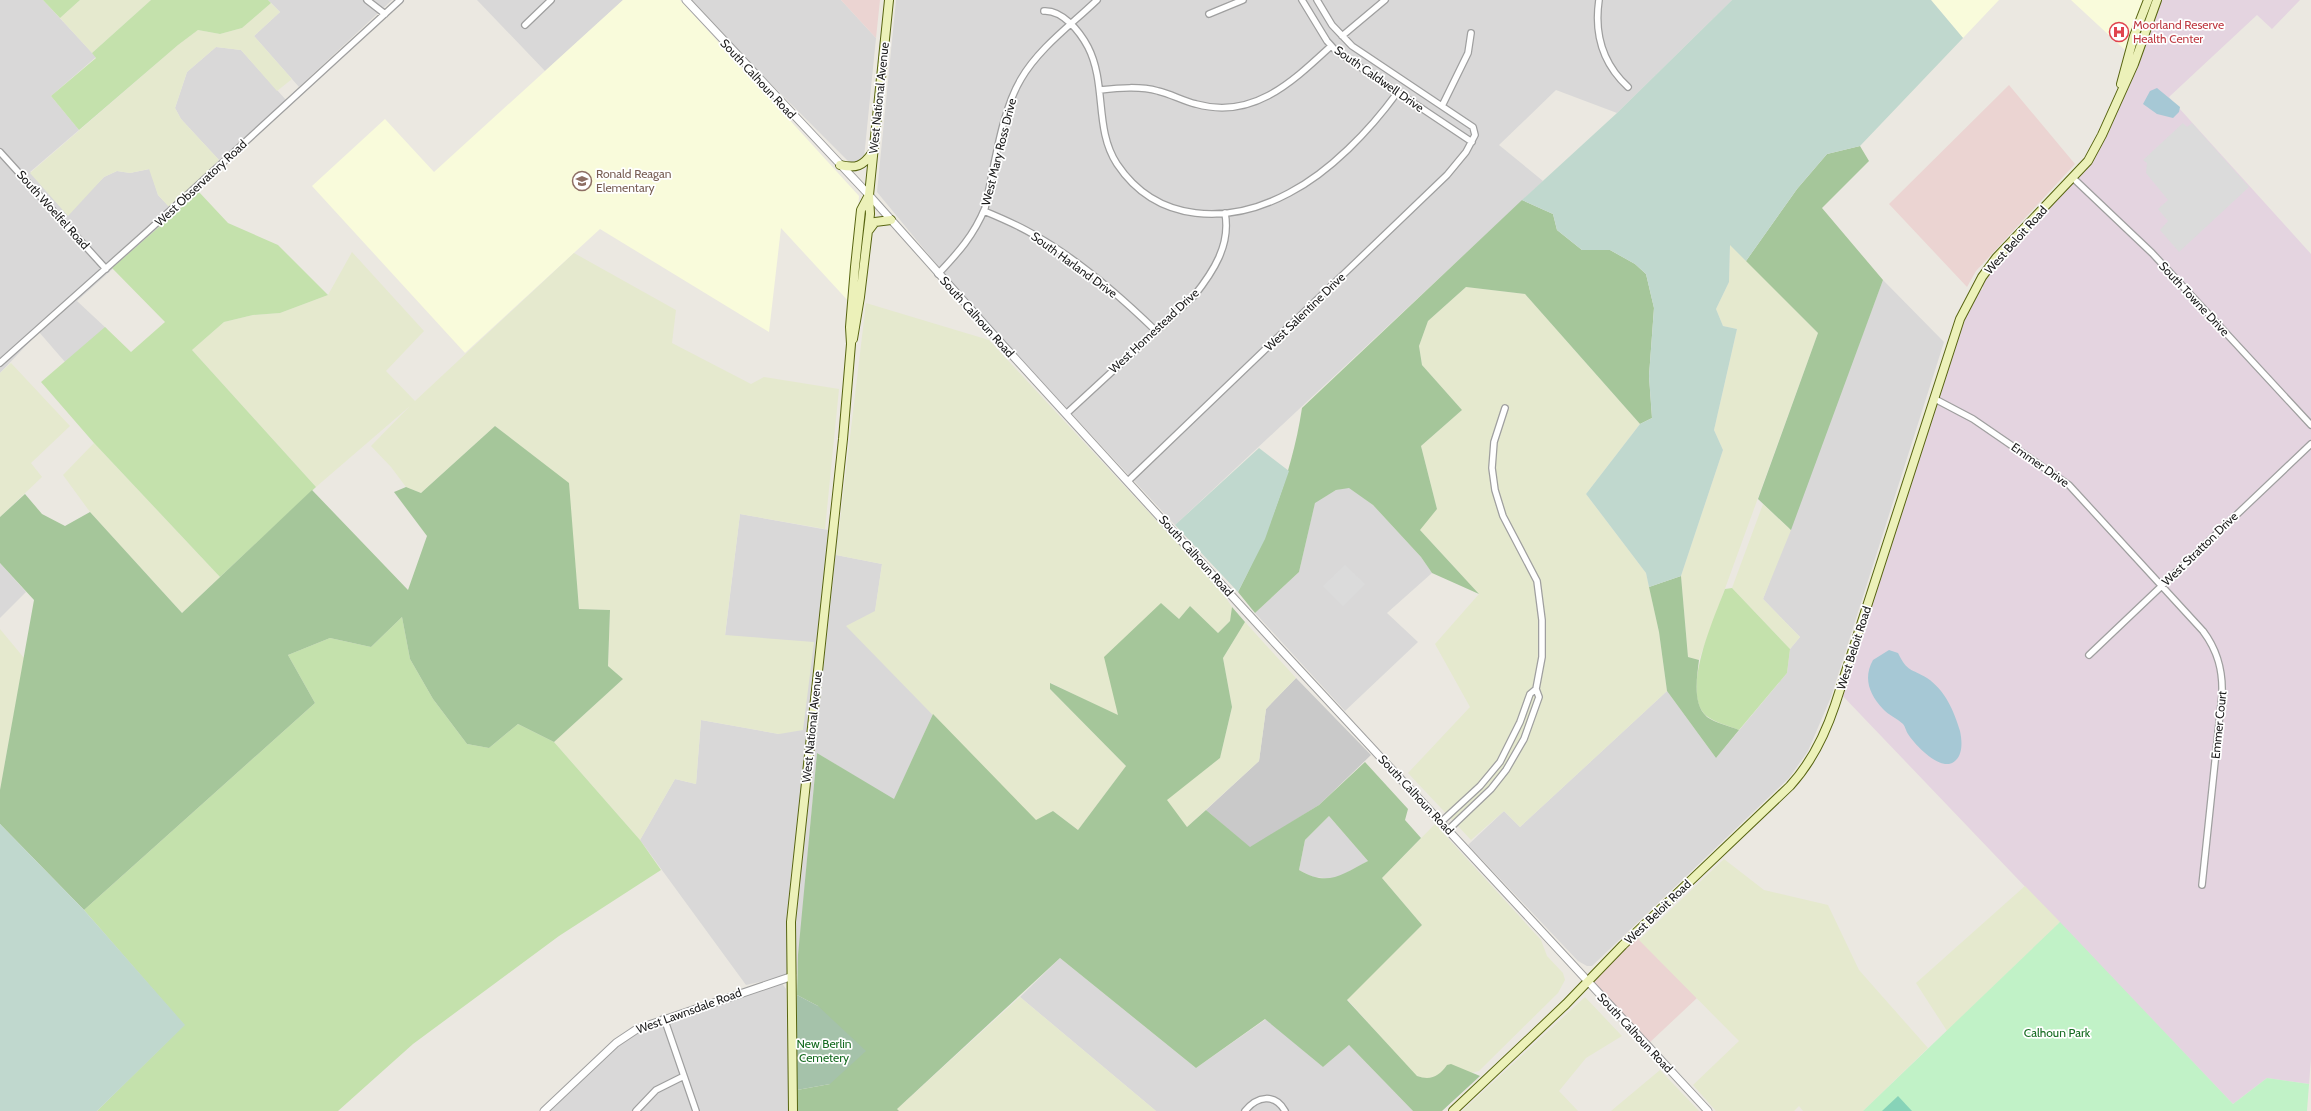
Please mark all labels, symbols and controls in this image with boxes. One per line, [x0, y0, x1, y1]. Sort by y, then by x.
place label: Moorland Reserve Health Center [2133, 17, 2224, 46]
hospital icon: Moorland Reserve Health Center [2108, 21, 2130, 43]
street label: South Calhoun Road [717, 36, 799, 122]
street label: West National Avenue [865, 41, 892, 154]
street label: South Caldwell Drive [1332, 42, 1427, 115]
street label: West Mary Ross Drive [978, 97, 1019, 207]
street label: West Observatory Road [152, 136, 250, 229]
place label: Ronald Reagan Elementary [596, 166, 672, 195]
street label: South Woelfel Road [14, 167, 93, 252]
school or university icon: Ronald Reagan Elementary [571, 170, 593, 192]
street label: West Beloit Road [1981, 202, 2050, 277]
street label: South Harland Drive [1028, 228, 1120, 301]
street label: South Towne Drive [2156, 258, 2233, 339]
street label: West Salentine Drive [1261, 269, 1348, 354]
street label: South Calhoun Road [937, 273, 1018, 360]
street label: West Homestead Drive [1106, 285, 1202, 376]
street label: Emmer Drive [2008, 439, 2072, 490]
street label: West Stratton Drive [2158, 509, 2241, 589]
street label: South Calhoun Road [1156, 512, 1237, 599]
street label: West Beloit Road [1833, 604, 1874, 691]
street label: West National Avenue [798, 670, 825, 783]
street label: Emmer Court [2207, 690, 2230, 760]
street label: South Calhoun Road [1375, 752, 1457, 838]
street label: West Beloit Road [1621, 876, 1694, 947]
street label: West Lawnsdale Road [634, 985, 743, 1037]
street label: South Calhoun Road [1594, 990, 1676, 1076]
park label: Calhoun Park [2024, 1025, 2091, 1040]
park label: New Berlin Cemetery [796, 1036, 852, 1065]

